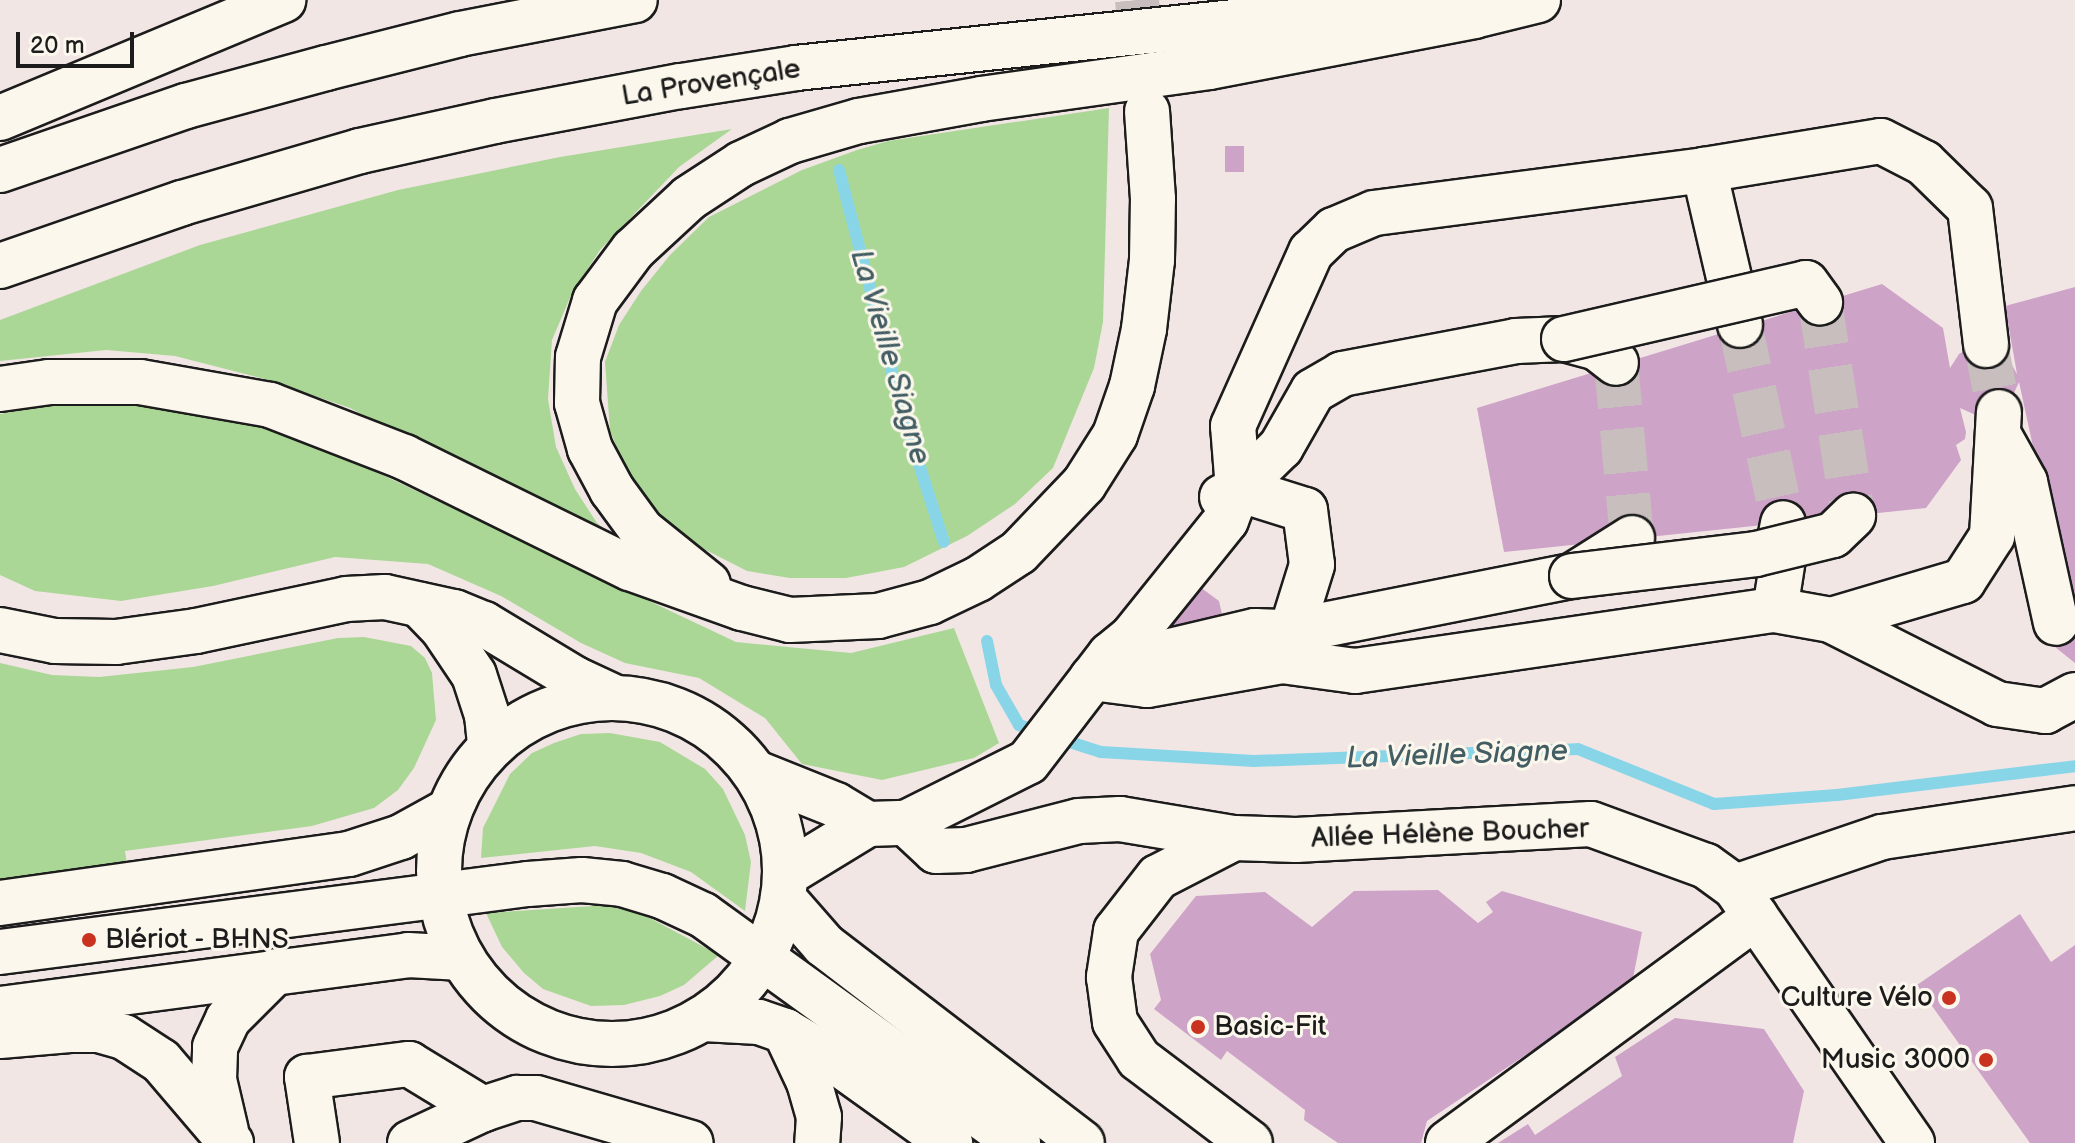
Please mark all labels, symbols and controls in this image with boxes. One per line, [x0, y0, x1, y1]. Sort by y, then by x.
scale bar [20, 16, 138, 66]
text: 20 m [30, 31, 85, 60]
street label: La Provençale [619, 52, 803, 114]
water label: La Vieille Siagne [842, 245, 938, 469]
water label: La Vieille Siagne [1345, 733, 1569, 777]
street label: Allée Hélène Boucher [1310, 812, 1590, 856]
place label: Blériot - BHNS [105, 923, 291, 957]
marker: Blériot - BHNS [80, 931, 98, 949]
place label: Culture Vélo [1780, 981, 1933, 1015]
marker: Culture Vélo [1940, 989, 1958, 1007]
place label: Basic-Fit [1214, 1010, 1326, 1044]
marker: Basic-Fit [1189, 1018, 1207, 1036]
place label: Music 3000 [1821, 1043, 1970, 1077]
marker: Music 3000 [1977, 1051, 1995, 1069]

